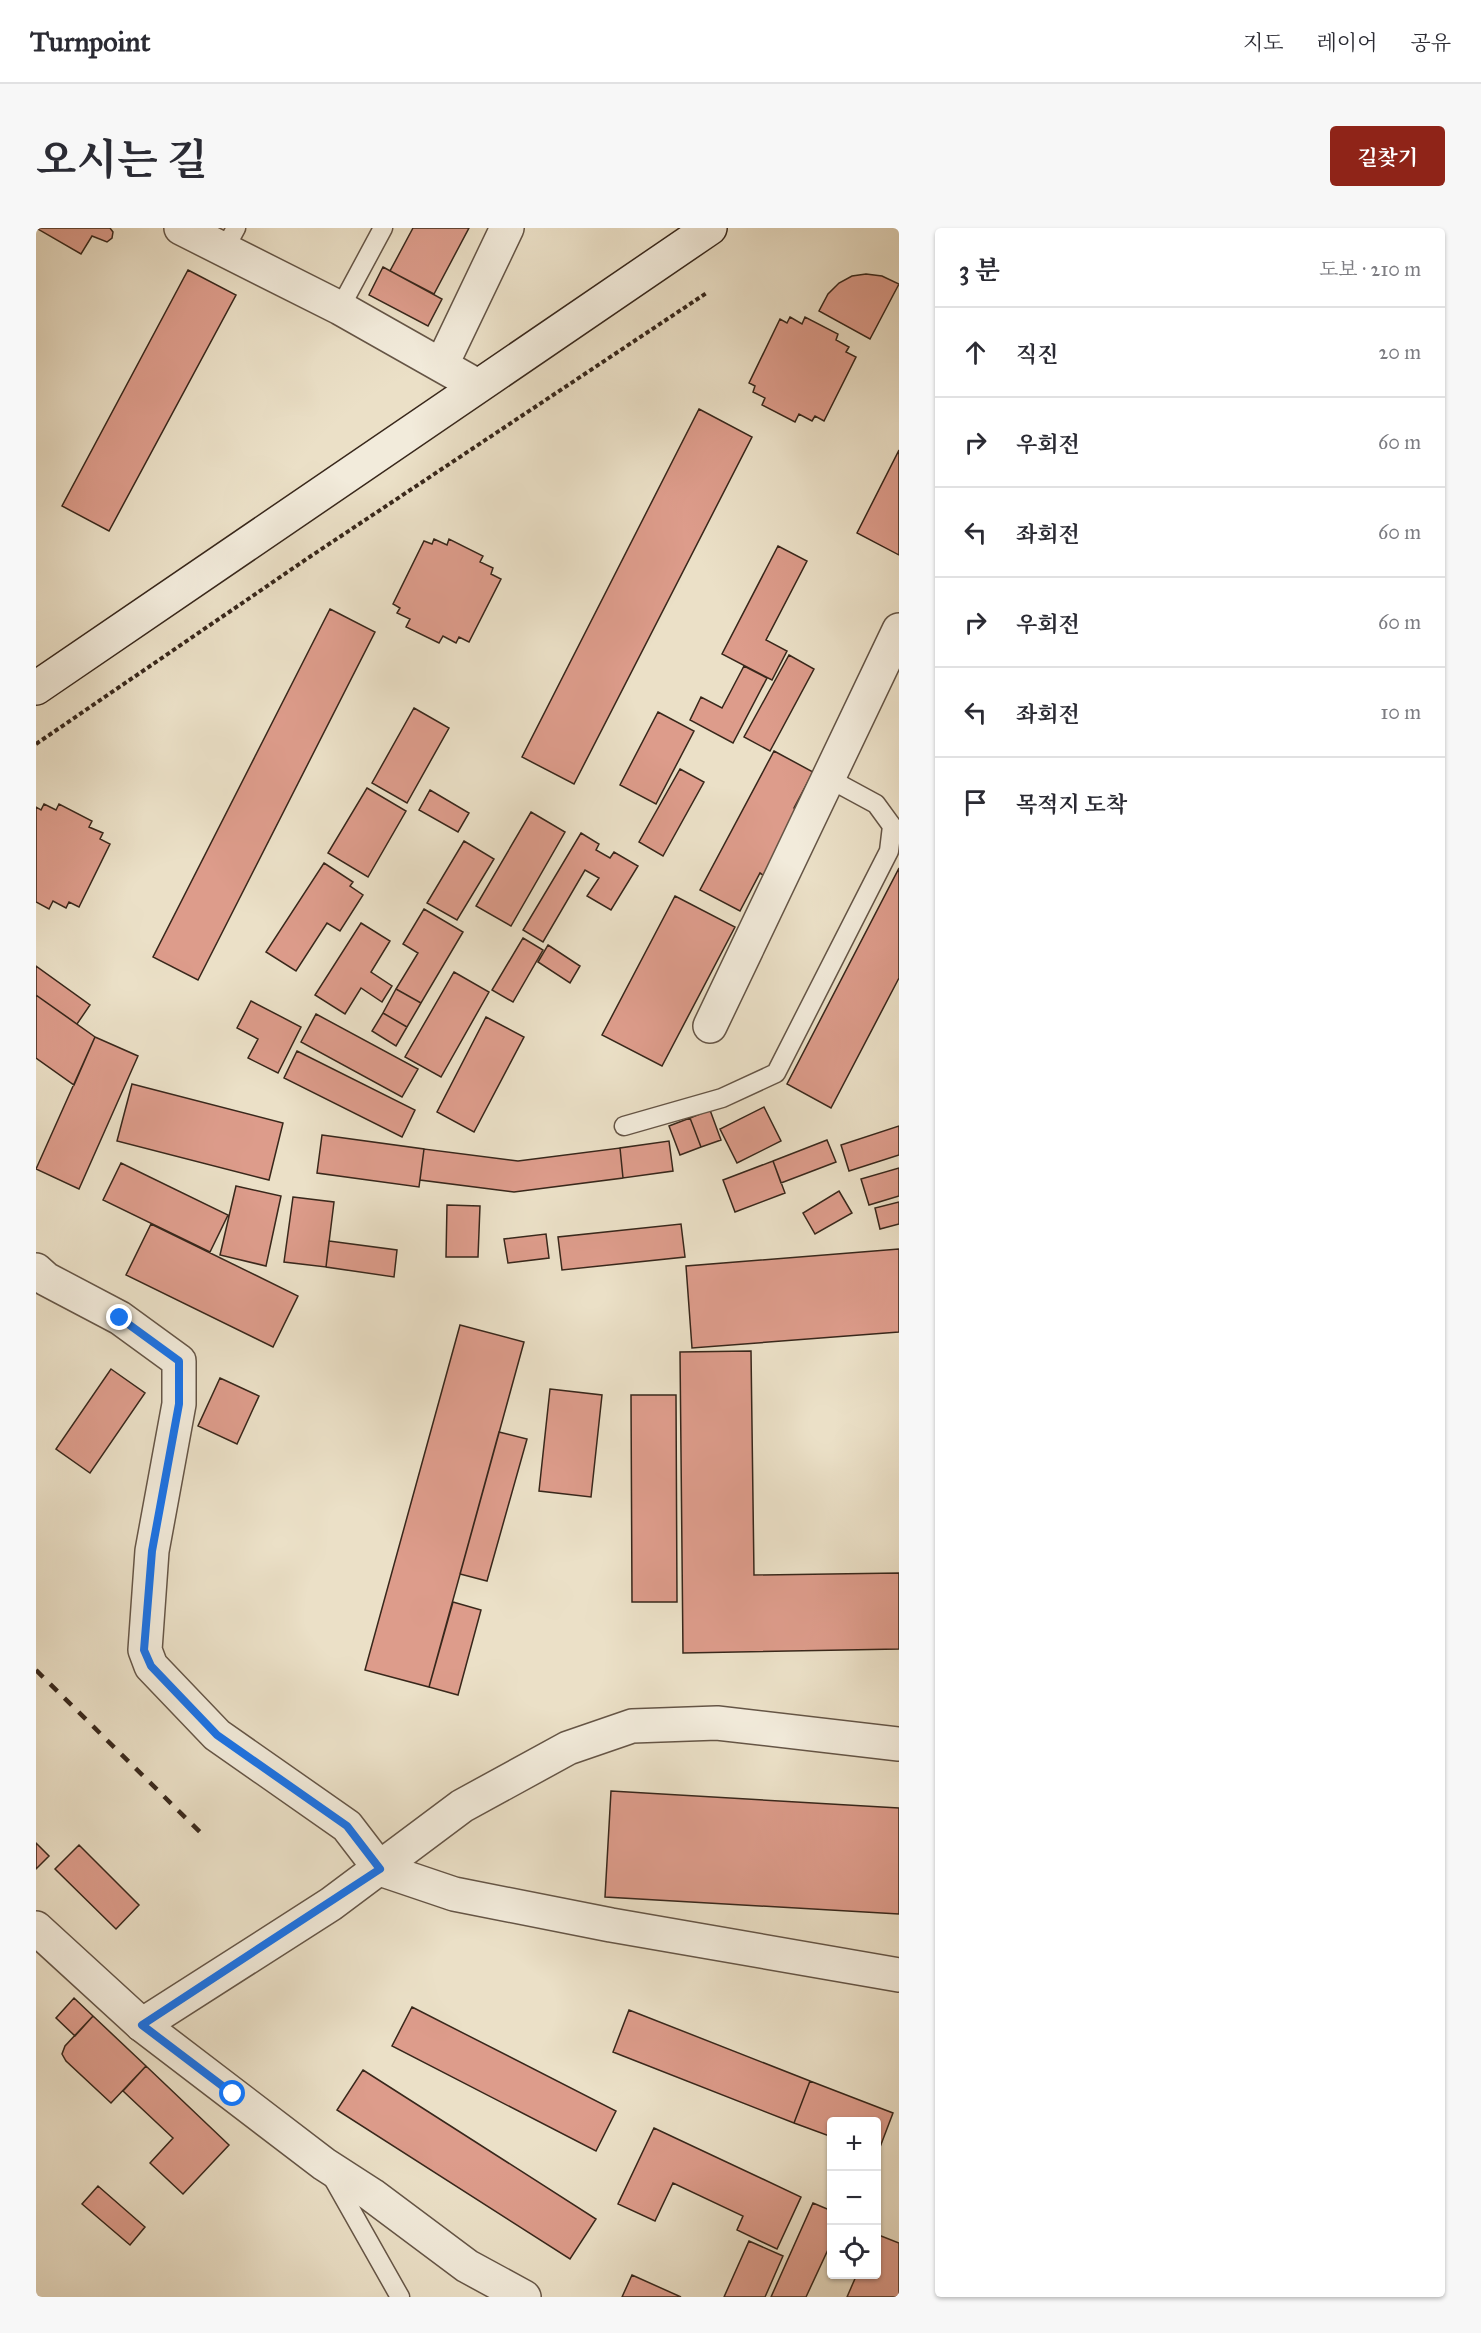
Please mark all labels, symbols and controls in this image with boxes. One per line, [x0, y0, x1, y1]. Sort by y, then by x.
text: Turnpoint [30, 24, 150, 59]
text: 지도 [1243, 30, 1284, 56]
text: 레이어 [1317, 30, 1377, 56]
text: 공유 [1410, 30, 1451, 56]
button: 길찾기 [1330, 126, 1445, 186]
text: 오시는 길 [36, 134, 207, 186]
text: 3 분 [959, 254, 1000, 286]
text: 도보 · 210 m [1319, 257, 1421, 281]
icon: ahead [959, 336, 992, 369]
text: 20 m [1378, 340, 1421, 364]
text: 직진 [1016, 341, 1059, 368]
icon: right [959, 426, 992, 459]
text: 60 m [1378, 430, 1421, 454]
text: 우회전 [1016, 431, 1080, 458]
icon: left [959, 516, 992, 549]
text: 60 m [1378, 520, 1421, 544]
text: 좌회전 [1016, 521, 1080, 548]
icon: right [959, 606, 992, 639]
text: 60 m [1378, 610, 1421, 634]
text: 우회전 [1016, 611, 1080, 638]
icon: left [959, 696, 992, 729]
text: 10 m [1380, 700, 1421, 724]
text: 좌회전 [1016, 701, 1080, 728]
icon: arrive [959, 786, 992, 819]
text: 목적지 도착 [1016, 791, 1127, 818]
route end [106, 1304, 132, 1330]
route start [219, 2080, 245, 2106]
map controls [827, 2117, 881, 2279]
button: + [827, 2117, 881, 2171]
button: − [827, 2171, 881, 2225]
button: locate [827, 2225, 881, 2279]

